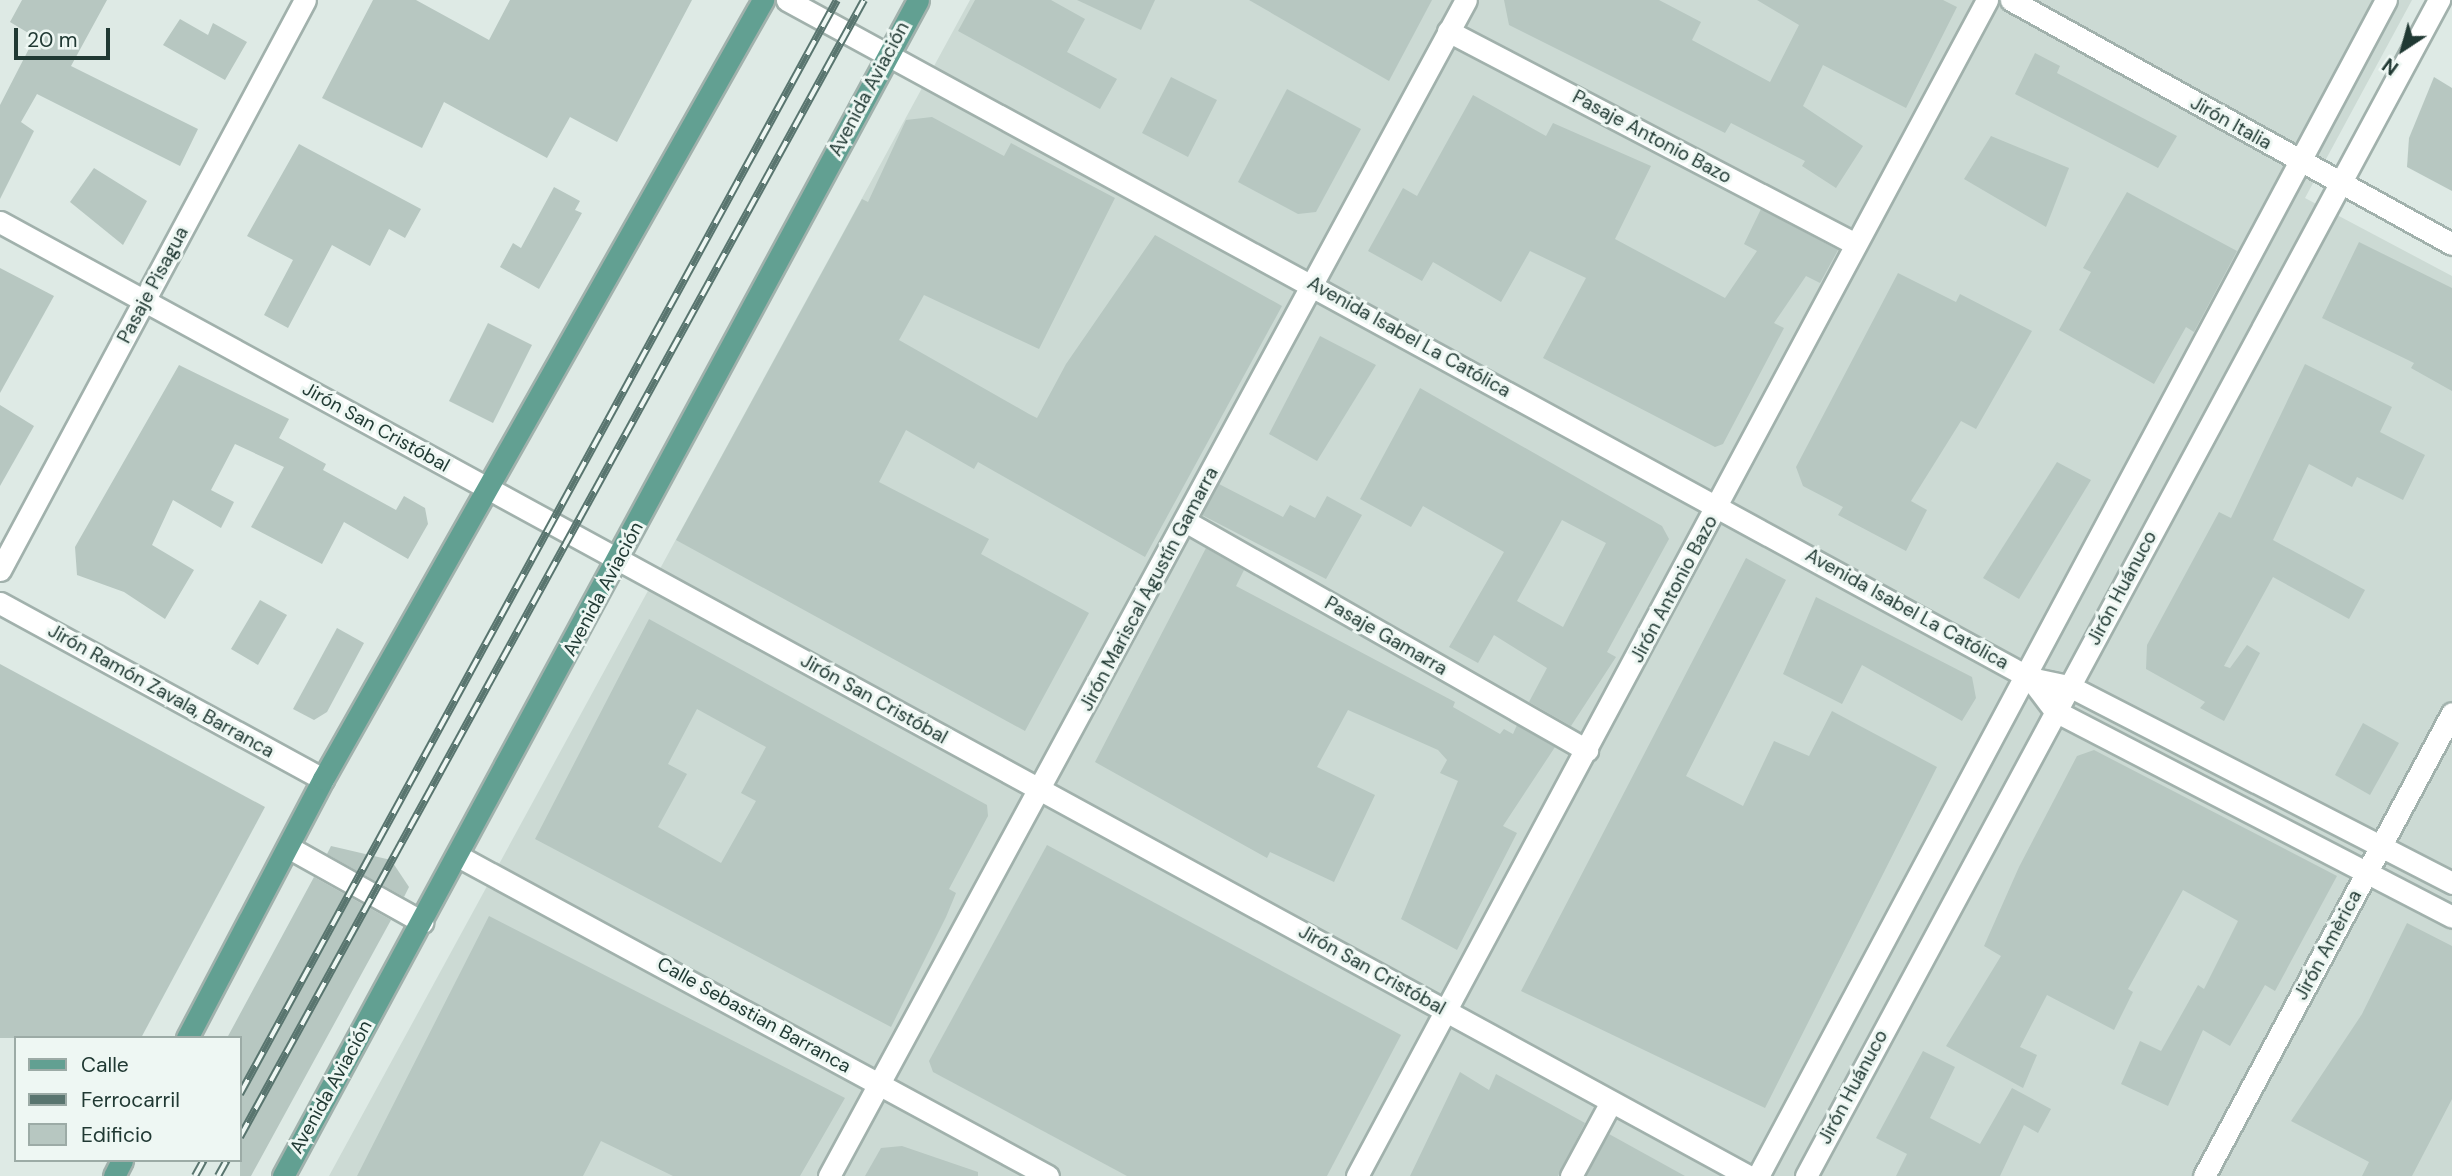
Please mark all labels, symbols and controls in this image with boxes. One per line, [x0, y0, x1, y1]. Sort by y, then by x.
scale bar [18, 14, 114, 58]
north arrow [2368, 14, 2438, 84]
street label: Avenida Aviación [824, 18, 914, 160]
text: 20 m [27, 26, 78, 54]
text: N [2377, 52, 2403, 81]
street label: Pasaje Antonio Bazo [1569, 85, 1735, 189]
street label: Jirón Italia [2186, 91, 2276, 155]
street label: Pasaje Pisagua [113, 223, 193, 347]
street label: Avenida Isabel La Católica [1304, 272, 1514, 402]
street label: Jirón San Cristóbal [299, 377, 453, 477]
street label: Jirón Mariscal Agustín Gamarra [1075, 463, 1223, 715]
street label: Jirón Antonio Bazo [1626, 511, 1722, 667]
street label: Avenida Aviación [558, 518, 648, 660]
street label: Jirón Huánuco [2082, 527, 2162, 649]
street label: Avenida Isabel La Católica [1802, 544, 2012, 674]
street label: Pasaje Gamarra [1321, 592, 1451, 680]
street label: Jirón Ramón Zavala, Barranca [44, 619, 278, 763]
street label: Jirón San Cristóbal [797, 649, 951, 749]
street label: Jirón Amèrica [2290, 886, 2366, 1004]
street label: Jirón San Cristóbal [1295, 920, 1449, 1020]
street label: Calle Sebastian Barranca [653, 952, 855, 1078]
street label: Avenida Aviación [285, 1016, 377, 1158]
street label: Jirón Huánuco [1813, 1026, 1893, 1148]
legend [14, 1036, 242, 1162]
text: Calle [81, 1051, 129, 1079]
text: Ferrocarril [81, 1086, 180, 1114]
text: Edificio [81, 1121, 152, 1149]

